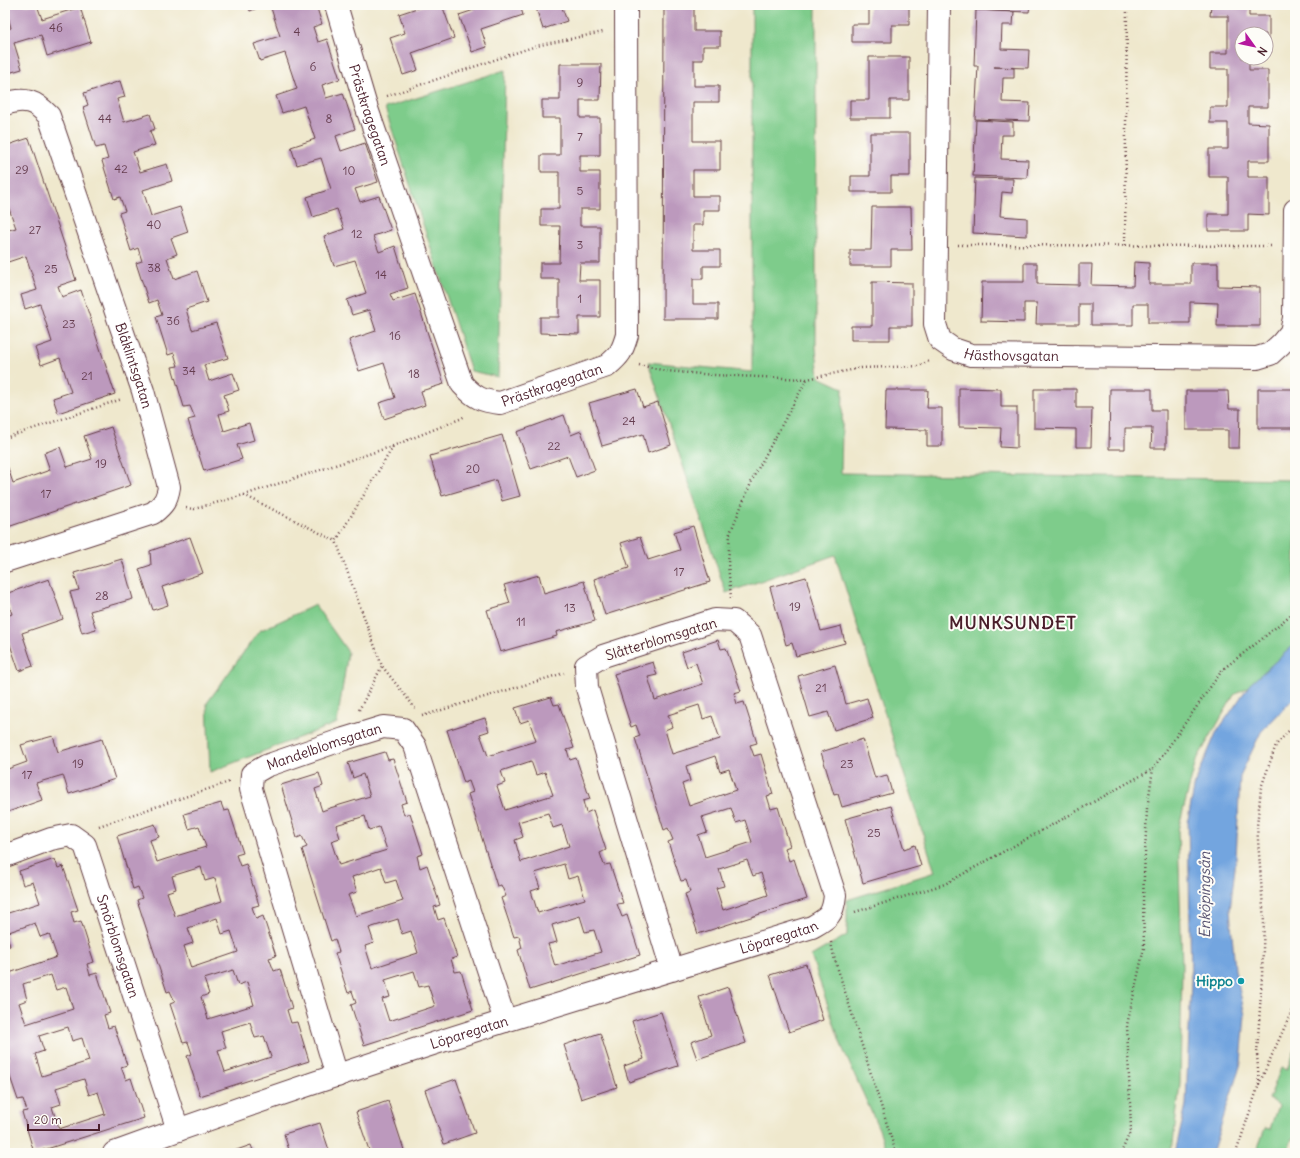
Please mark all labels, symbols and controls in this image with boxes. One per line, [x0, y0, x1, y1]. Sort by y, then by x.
house number: 46 [49, 20, 63, 35]
house number: 4 [294, 24, 301, 39]
north arrow [1234, 26, 1274, 66]
text: N [1254, 44, 1270, 58]
house number: 6 [310, 59, 317, 74]
street label: Prästkragegatan [345, 62, 395, 168]
house number: 9 [577, 75, 584, 90]
house number: 44 [98, 111, 112, 126]
house number: 8 [326, 111, 333, 126]
house number: 7 [577, 129, 583, 144]
house number: 42 [114, 161, 128, 176]
house number: 29 [15, 162, 29, 177]
house number: 10 [343, 163, 355, 178]
house number: 5 [577, 183, 584, 198]
house number: 40 [147, 217, 162, 232]
house number: 27 [29, 222, 41, 237]
house number: 12 [351, 226, 363, 241]
house number: 3 [577, 237, 584, 252]
house number: 38 [147, 260, 161, 275]
house number: 25 [44, 261, 58, 276]
house number: 14 [375, 267, 387, 282]
house number: 1 [578, 291, 582, 306]
house number: 36 [166, 313, 180, 328]
house number: 23 [62, 316, 76, 331]
street label: Blåklintsgatan [111, 320, 156, 410]
house number: 16 [389, 328, 401, 343]
street label: Hästhovsgatan [961, 344, 1059, 365]
street label: Prästkragegatan [499, 359, 605, 411]
house number: 34 [182, 363, 196, 378]
house number: 18 [408, 366, 420, 381]
house number: 21 [81, 368, 93, 383]
house number: 24 [622, 413, 636, 428]
house number: 22 [547, 438, 561, 453]
house number: 19 [95, 456, 107, 471]
house number: 20 [466, 461, 480, 476]
house number: 17 [41, 486, 51, 501]
house number: 17 [674, 564, 684, 579]
house number: 28 [95, 588, 109, 603]
house number: 19 [789, 599, 801, 614]
house number: 13 [564, 600, 576, 615]
district label: MUNKSUNDET [949, 611, 1077, 634]
house number: 11 [516, 614, 526, 629]
street label: Slåtterblomsgatan [603, 614, 719, 664]
house number: 21 [815, 680, 827, 695]
street label: Mandelblomsgatan [264, 719, 384, 774]
house number: 19 [72, 756, 84, 771]
house number: 23 [840, 756, 854, 771]
house number: 17 [22, 767, 32, 782]
house number: 25 [867, 825, 881, 840]
water label: Enköpingsån [1195, 851, 1214, 938]
street label: Smörblomsgatan [93, 892, 143, 1000]
street label: Löparegatan [737, 916, 821, 958]
place label: Hippo [1196, 972, 1233, 990]
marker: Hippo [1236, 976, 1246, 986]
street label: Löparegatan [428, 1012, 510, 1053]
scale bar [28, 1106, 99, 1132]
text: 20 m [34, 1112, 62, 1127]

